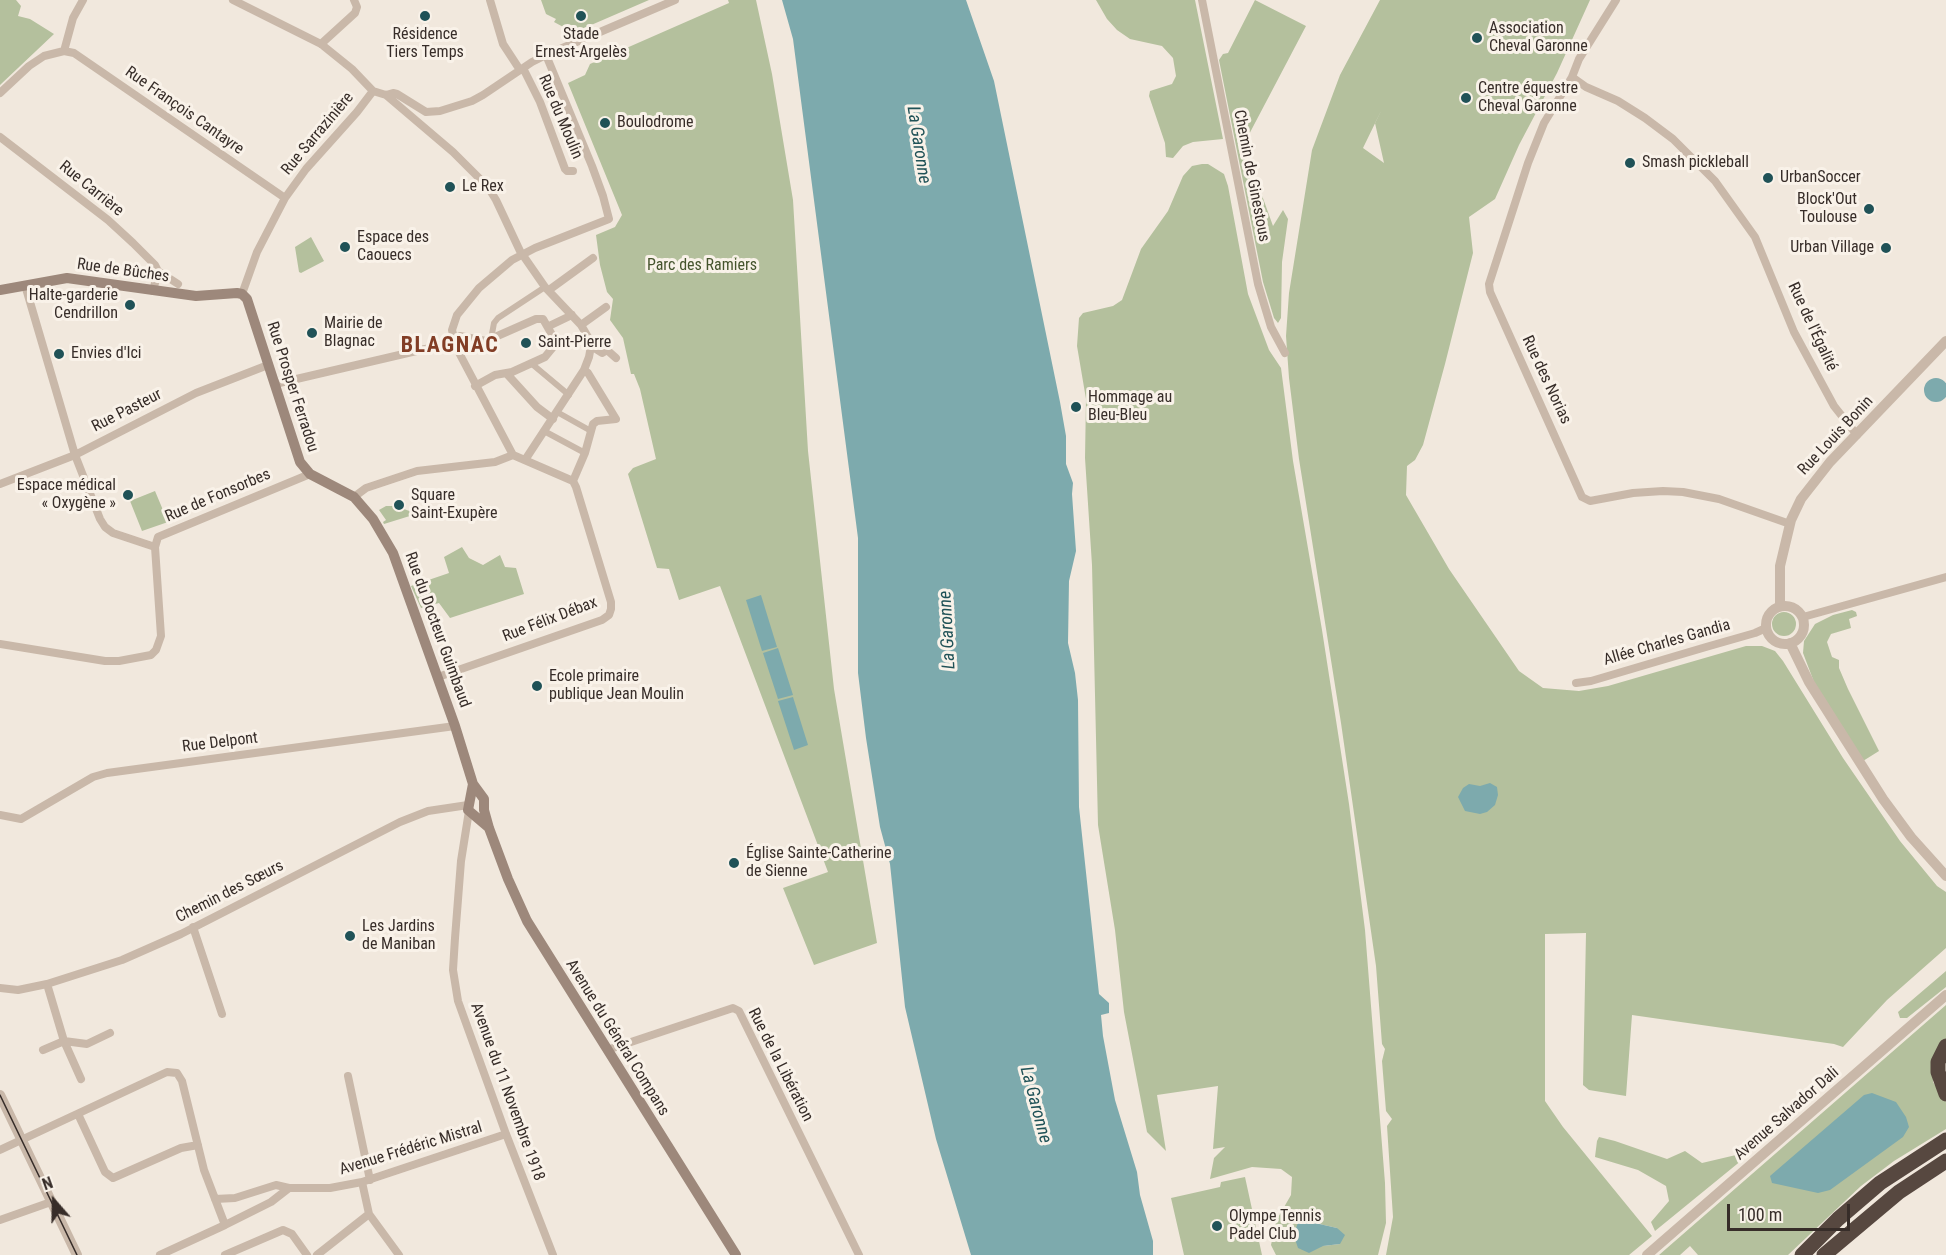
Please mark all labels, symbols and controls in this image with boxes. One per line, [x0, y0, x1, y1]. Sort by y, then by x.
marker: Résidence Tiers Temps [418, 9, 432, 23]
marker: Stade Ernest-Argelès [574, 9, 588, 23]
place label: Association Cheval Garonne [1489, 19, 1588, 57]
place label: Résidence Tiers Temps [386, 25, 464, 63]
place label: Stade Ernest-Argelès [535, 25, 627, 63]
marker: Association Cheval Garonne [1470, 31, 1484, 45]
street label: Rue François Cantayre [121, 63, 247, 159]
street label: Rue du Moulin [534, 72, 586, 162]
place label: Centre équestre Cheval Garonne [1478, 79, 1578, 117]
street label: Rue Sarrazinière [278, 89, 358, 179]
marker: Centre équestre Cheval Garonne [1459, 91, 1473, 105]
water label: La Garonne [901, 105, 935, 185]
street label: Chemin de Ginestous [1229, 108, 1273, 244]
place label: Boulodrome [617, 113, 693, 133]
marker: Boulodrome [598, 116, 612, 130]
place label: Smash pickleball [1642, 153, 1749, 173]
marker: Smash pickleball [1623, 156, 1637, 170]
street label: Rue Carrière [55, 157, 127, 221]
place label: UrbanSoccer [1780, 168, 1861, 188]
marker: UrbanSoccer [1761, 171, 1775, 185]
place label: Le Rex [462, 177, 504, 197]
marker: Le Rex [443, 180, 457, 194]
place label: Block'Out Toulouse [1797, 190, 1857, 228]
marker: Block'Out Toulouse [1862, 202, 1876, 216]
place label: Espace des Caouecs [357, 228, 429, 266]
place label: Urban Village [1790, 238, 1874, 258]
marker: Espace des Caouecs [338, 240, 352, 254]
marker: Urban Village [1879, 241, 1893, 255]
street label: Rue de Bûches [76, 255, 170, 287]
park label: Parc des Ramiers [647, 256, 757, 276]
street label: Rue de l'Égalité [1783, 279, 1841, 375]
place label: Halte-garderie Cendrillon [29, 286, 118, 324]
marker: Halte-garderie Cendrillon [123, 298, 137, 312]
place label: Mairie de Blagnac [324, 314, 383, 352]
street label: Rue Prosper Ferradou [262, 319, 322, 455]
marker: Mairie de Blagnac [305, 326, 319, 340]
district label: BLAGNAC [401, 333, 499, 359]
place label: Saint-Pierre [538, 333, 611, 353]
street label: Rue des Norias [1517, 333, 1575, 427]
marker: Saint-Pierre [519, 336, 533, 350]
place label: Envies d'Ici [71, 344, 141, 364]
marker: Envies d'Ici [52, 347, 66, 361]
street label: Rue Pasteur [89, 385, 165, 437]
place label: Hommage au Bleu-Bleu [1088, 388, 1172, 426]
street label: Rue Louis Bonin [1794, 392, 1878, 480]
marker: Hommage au Bleu-Bleu [1069, 400, 1083, 414]
street label: Rue de Fonsorbes [162, 465, 274, 527]
place label: Espace médical « Oxygène » [17, 476, 116, 514]
place label: Square Saint-Exupère [411, 486, 497, 524]
marker: Espace médical « Oxygène » [121, 488, 135, 502]
marker: Square Saint-Exupère [392, 498, 406, 512]
street label: Rue du Docteur Guimbaud [400, 550, 474, 710]
water label: La Garonne [935, 590, 961, 670]
street label: Rue Félix Débax [500, 593, 600, 647]
street label: Allée Charles Gandia [1601, 616, 1733, 670]
place label: Ecole primaire publique Jean Moulin [549, 667, 684, 705]
marker: Ecole primaire publique Jean Moulin [530, 679, 544, 693]
street label: Rue Delpont [181, 729, 259, 757]
place label: Église Sainte-Catherine de Sienne [746, 844, 892, 882]
marker: Église Sainte-Catherine de Sienne [727, 856, 741, 870]
street label: Chemin des Sœurs [173, 857, 287, 927]
place label: Les Jardins de Maniban [362, 917, 436, 955]
marker: Les Jardins de Maniban [343, 929, 357, 943]
street label: Avenue du Général Compans [561, 956, 673, 1120]
street label: Avenue du 11 Novembre 1918 [466, 1000, 548, 1184]
street label: Rue de la Libération [743, 1005, 817, 1125]
street label: Avenue Salvador Dali [1731, 1063, 1843, 1165]
water label: La Garonne [1014, 1064, 1056, 1146]
street label: Avenue Frédéric Mistral [337, 1118, 485, 1180]
north arrow [24, 1171, 84, 1231]
text: N [40, 1173, 56, 1194]
scale bar [1730, 1192, 1853, 1230]
text: 100 m [1738, 1204, 1782, 1225]
place label: Olympe Tennis Padel Club [1229, 1207, 1322, 1245]
marker: Olympe Tennis Padel Club [1210, 1219, 1224, 1233]

